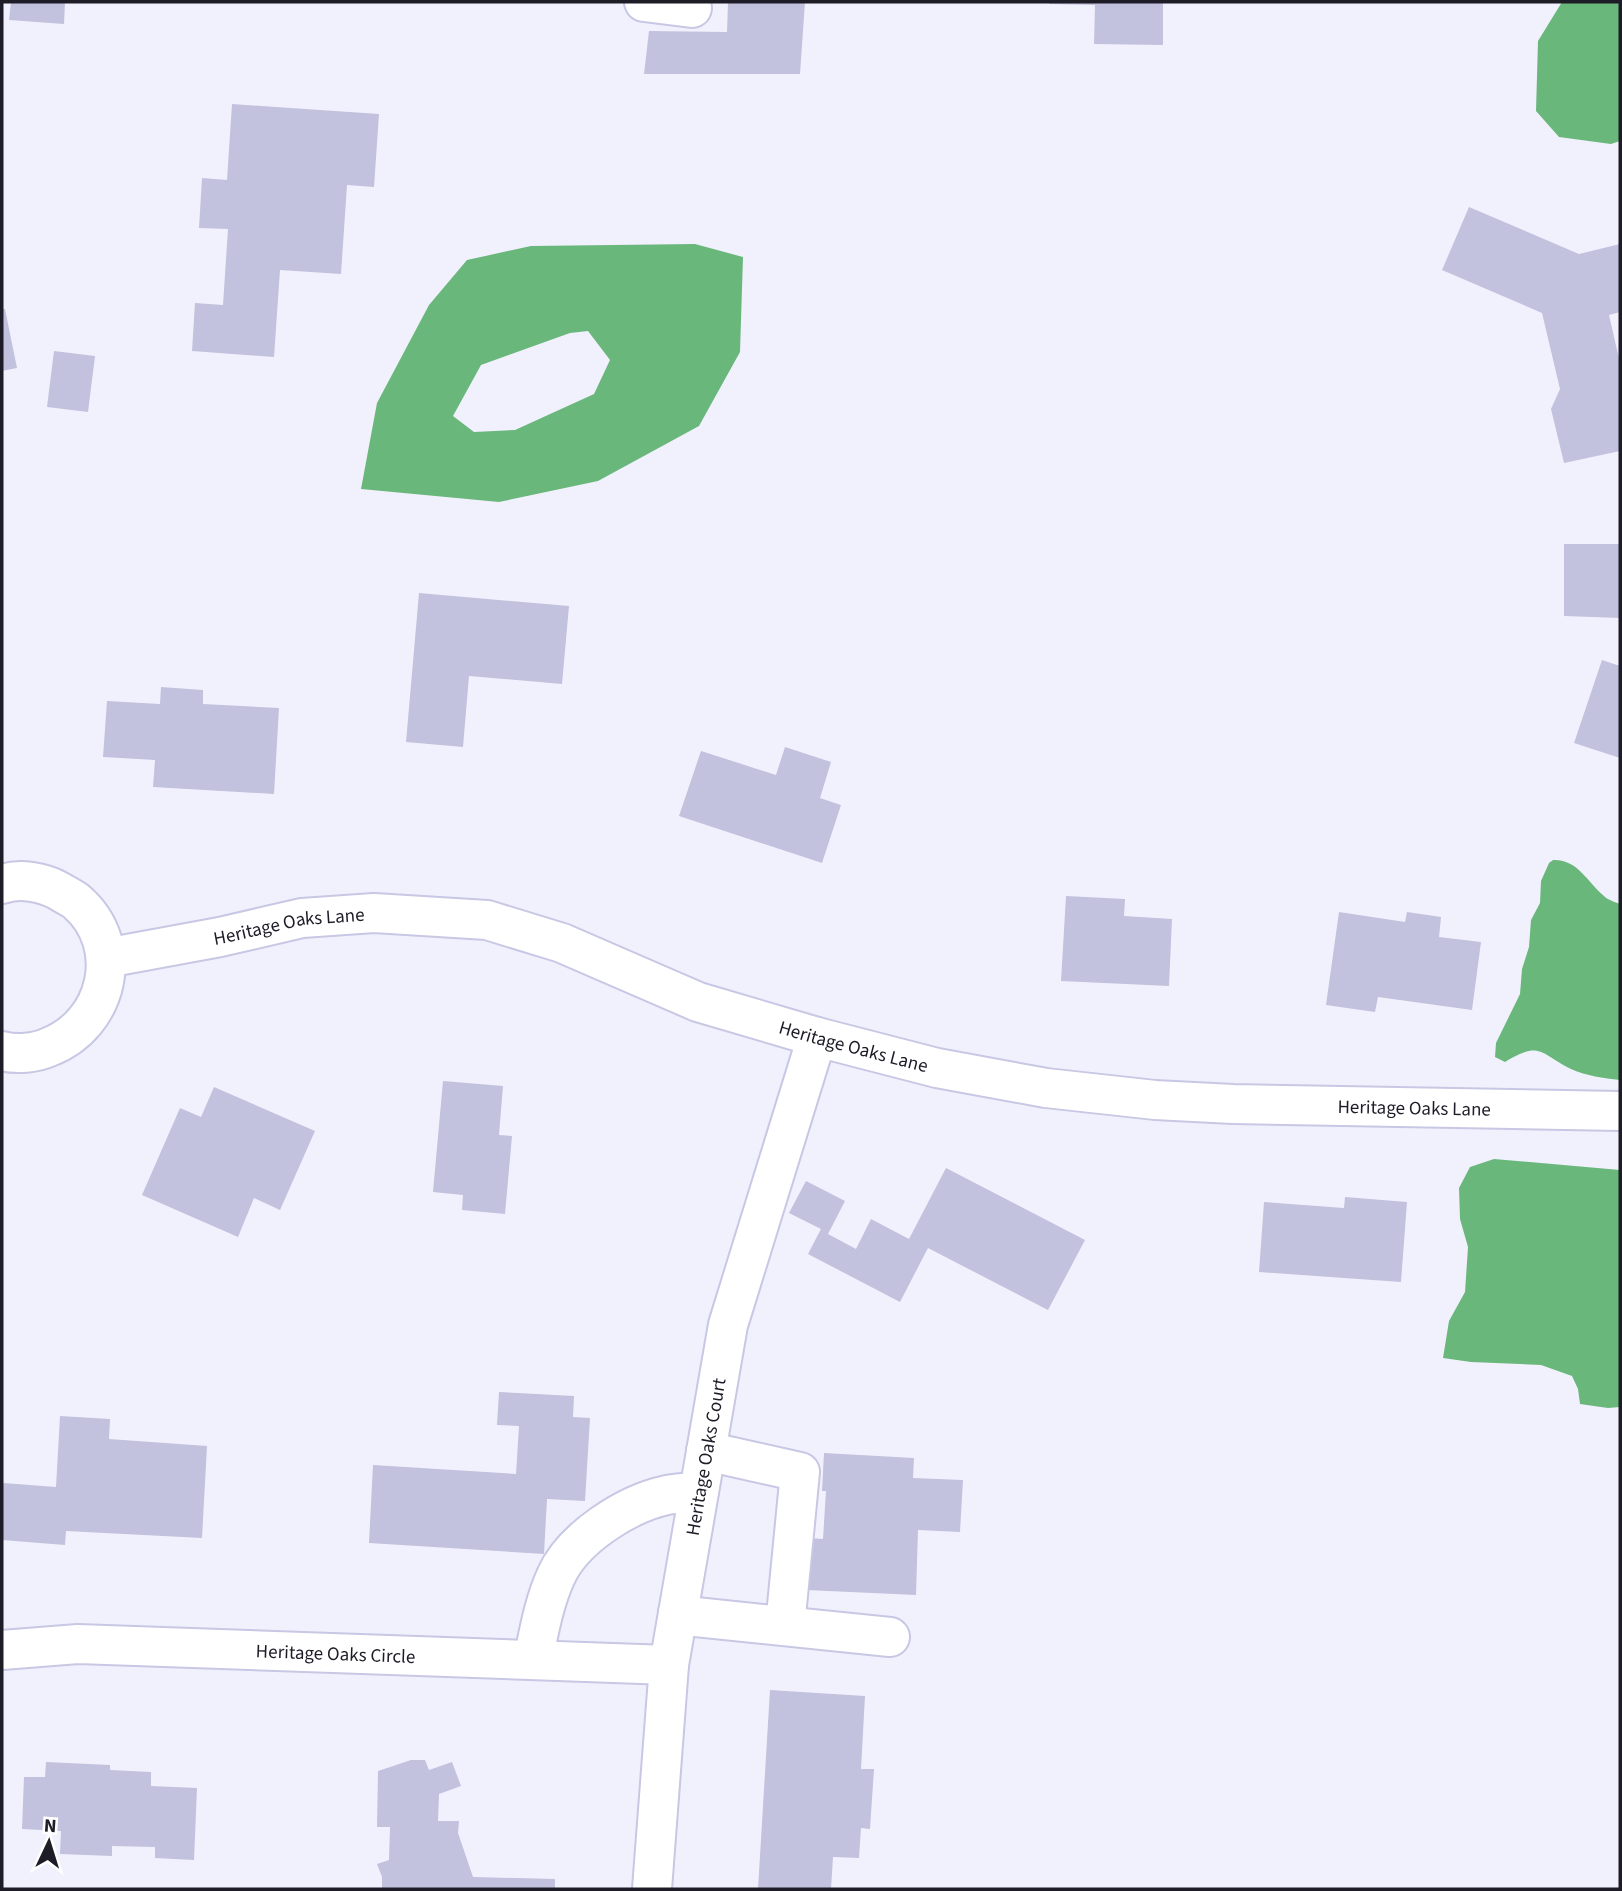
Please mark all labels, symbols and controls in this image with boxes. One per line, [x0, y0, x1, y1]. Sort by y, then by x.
street label: Heritage Oaks Lane [211, 902, 365, 953]
street label: Heritage Oaks Lane [775, 1015, 931, 1080]
street label: Heritage Oaks Lane [1337, 1094, 1491, 1124]
street label: Heritage Oaks Court [680, 1376, 734, 1538]
street label: Heritage Oaks Circle [255, 1638, 416, 1671]
north arrow [14, 1807, 84, 1877]
text: N [43, 1813, 57, 1840]

